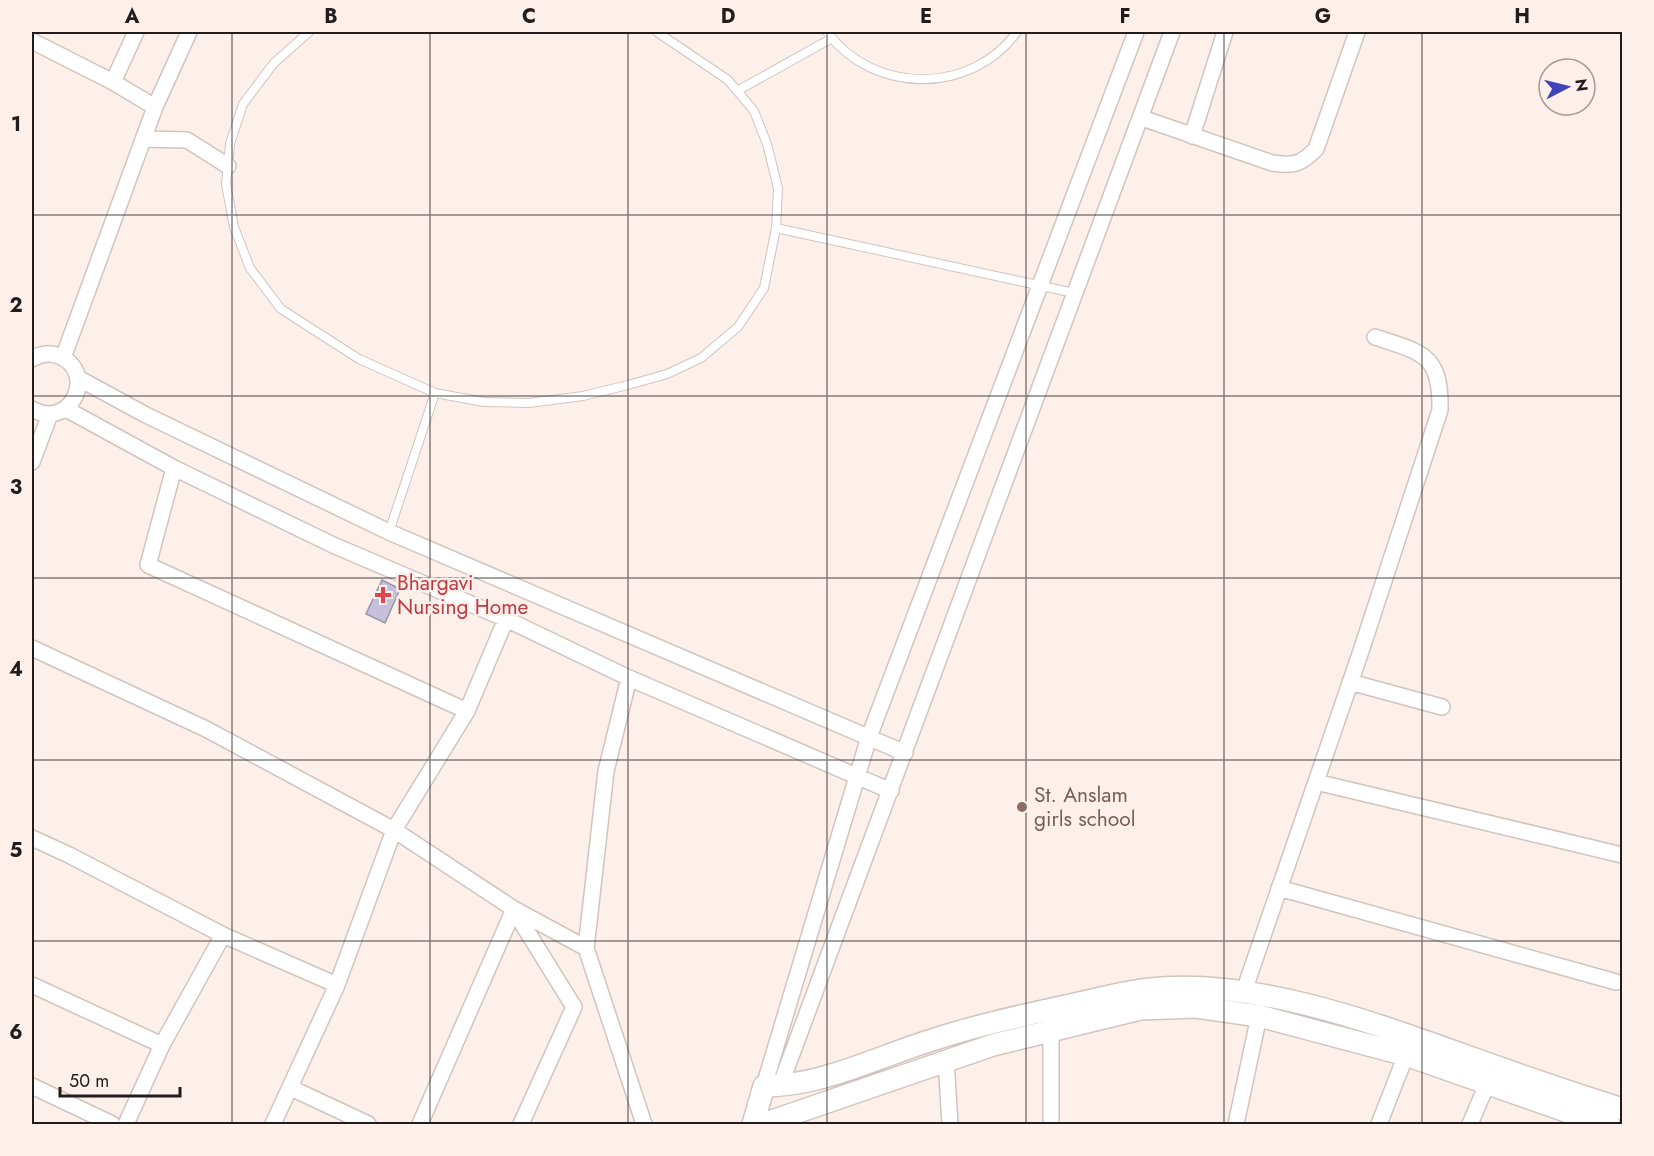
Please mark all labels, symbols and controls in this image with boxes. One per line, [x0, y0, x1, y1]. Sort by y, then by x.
text: A [124, 2, 140, 31]
text: B [324, 2, 338, 31]
text: C [522, 2, 536, 31]
text: D [721, 2, 735, 31]
text: E [920, 2, 932, 31]
text: F [1119, 2, 1131, 31]
text: G [1315, 2, 1331, 31]
text: H [1514, 2, 1530, 31]
north arrow [1537, 57, 1597, 117]
text: N [1569, 78, 1594, 93]
text: 1 [11, 110, 21, 139]
text: 2 [9, 291, 23, 320]
text: 3 [10, 473, 22, 502]
place label: Bhargavi Nursing Home [397, 568, 529, 622]
marker: Bhargavi Nursing Home [374, 586, 392, 604]
text: 4 [9, 655, 23, 684]
place label: St. Anslam girls school [1034, 780, 1136, 834]
marker: St. Anslam girls school [1015, 800, 1029, 814]
text: 5 [10, 836, 23, 865]
text: 6 [9, 1018, 23, 1047]
scale bar [60, 1060, 180, 1098]
text: 50 m [69, 1068, 109, 1094]

